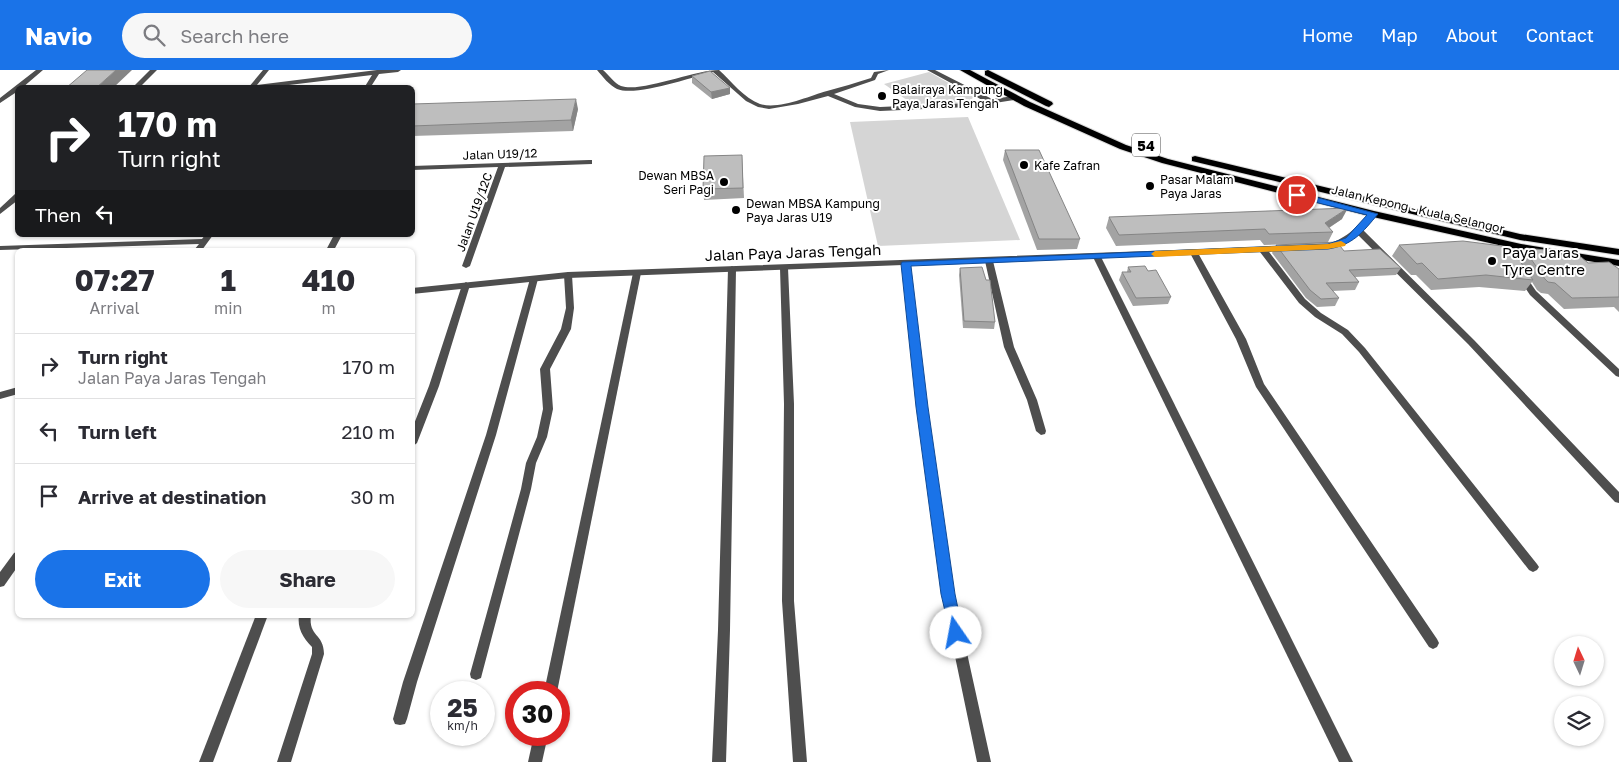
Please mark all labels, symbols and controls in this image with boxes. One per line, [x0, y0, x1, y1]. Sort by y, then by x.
search box [122, 13, 472, 58]
text: Navio [25, 21, 92, 50]
icon: search [140, 21, 168, 49]
text: Search here [180, 24, 289, 47]
text: Home [1302, 24, 1353, 46]
text: Map [1381, 24, 1418, 46]
text: About [1446, 24, 1498, 46]
text: Contact [1526, 24, 1594, 46]
place label: Balairaya Kampung Paya Jaras Tengah [892, 82, 1003, 111]
marker: Balairaya Kampung Paya Jaras Tengah [876, 90, 888, 102]
text: 170 m [118, 103, 217, 145]
icon: right [35, 105, 100, 170]
road number: 54 [1132, 134, 1160, 156]
text: Turn right [118, 145, 221, 172]
street label: Jalan U19/12 [462, 145, 538, 163]
place label: Kafe Zafran [1034, 158, 1100, 173]
marker: Kafe Zafran [1018, 159, 1030, 171]
place label: Dewan MBSA Seri Pagi [638, 168, 714, 197]
street label: Jalan U19/12C [453, 170, 495, 254]
place label: Pasar Malam Paya Jaras [1160, 172, 1234, 201]
pin [1276, 174, 1318, 216]
marker: Dewan MBSA Seri Pagi [718, 176, 730, 188]
marker: Pasar Malam Paya Jaras [1144, 180, 1156, 192]
icon: arrive [1283, 181, 1311, 209]
street label: Jalan Kepong - Kuala Selangor [1330, 182, 1506, 236]
place label: Dewan MBSA Kampung Paya Jaras U19 [746, 196, 880, 225]
icon: left [91, 200, 119, 228]
text: Then [35, 203, 81, 226]
marker: Dewan MBSA Kampung Paya Jaras U19 [730, 204, 742, 216]
street label: Jalan Paya Jaras Tengah [704, 240, 882, 264]
place label: Paya Jaras Tyre Centre [1502, 243, 1585, 278]
marker: Paya Jaras Tyre Centre [1486, 255, 1498, 267]
text: 07:27 [74, 262, 155, 298]
text: 1 [220, 262, 236, 298]
text: 410 [302, 262, 356, 298]
text: Arrival [89, 298, 140, 318]
text: min [214, 298, 242, 318]
text: m [322, 298, 336, 318]
text: Turn right [78, 345, 168, 368]
icon: right [35, 352, 63, 380]
text: 170 m [342, 355, 395, 378]
text: Jalan Paya Jaras Tengah [78, 368, 266, 388]
icon: left [35, 417, 63, 445]
text: Turn left [78, 420, 157, 443]
text: 210 m [341, 420, 395, 443]
icon: arrive [35, 482, 63, 510]
text: Arrive at destination [78, 485, 266, 508]
text: 30 m [351, 485, 395, 508]
button: Exit [35, 550, 210, 608]
button: Share [220, 550, 395, 608]
position arrow [929, 606, 981, 658]
north arrow [1554, 636, 1604, 686]
map controls [1554, 636, 1604, 746]
speed limit sign: 30 [505, 681, 570, 746]
text: 25 [447, 692, 478, 723]
button: layers [1554, 696, 1604, 746]
text: km/h [447, 718, 478, 733]

